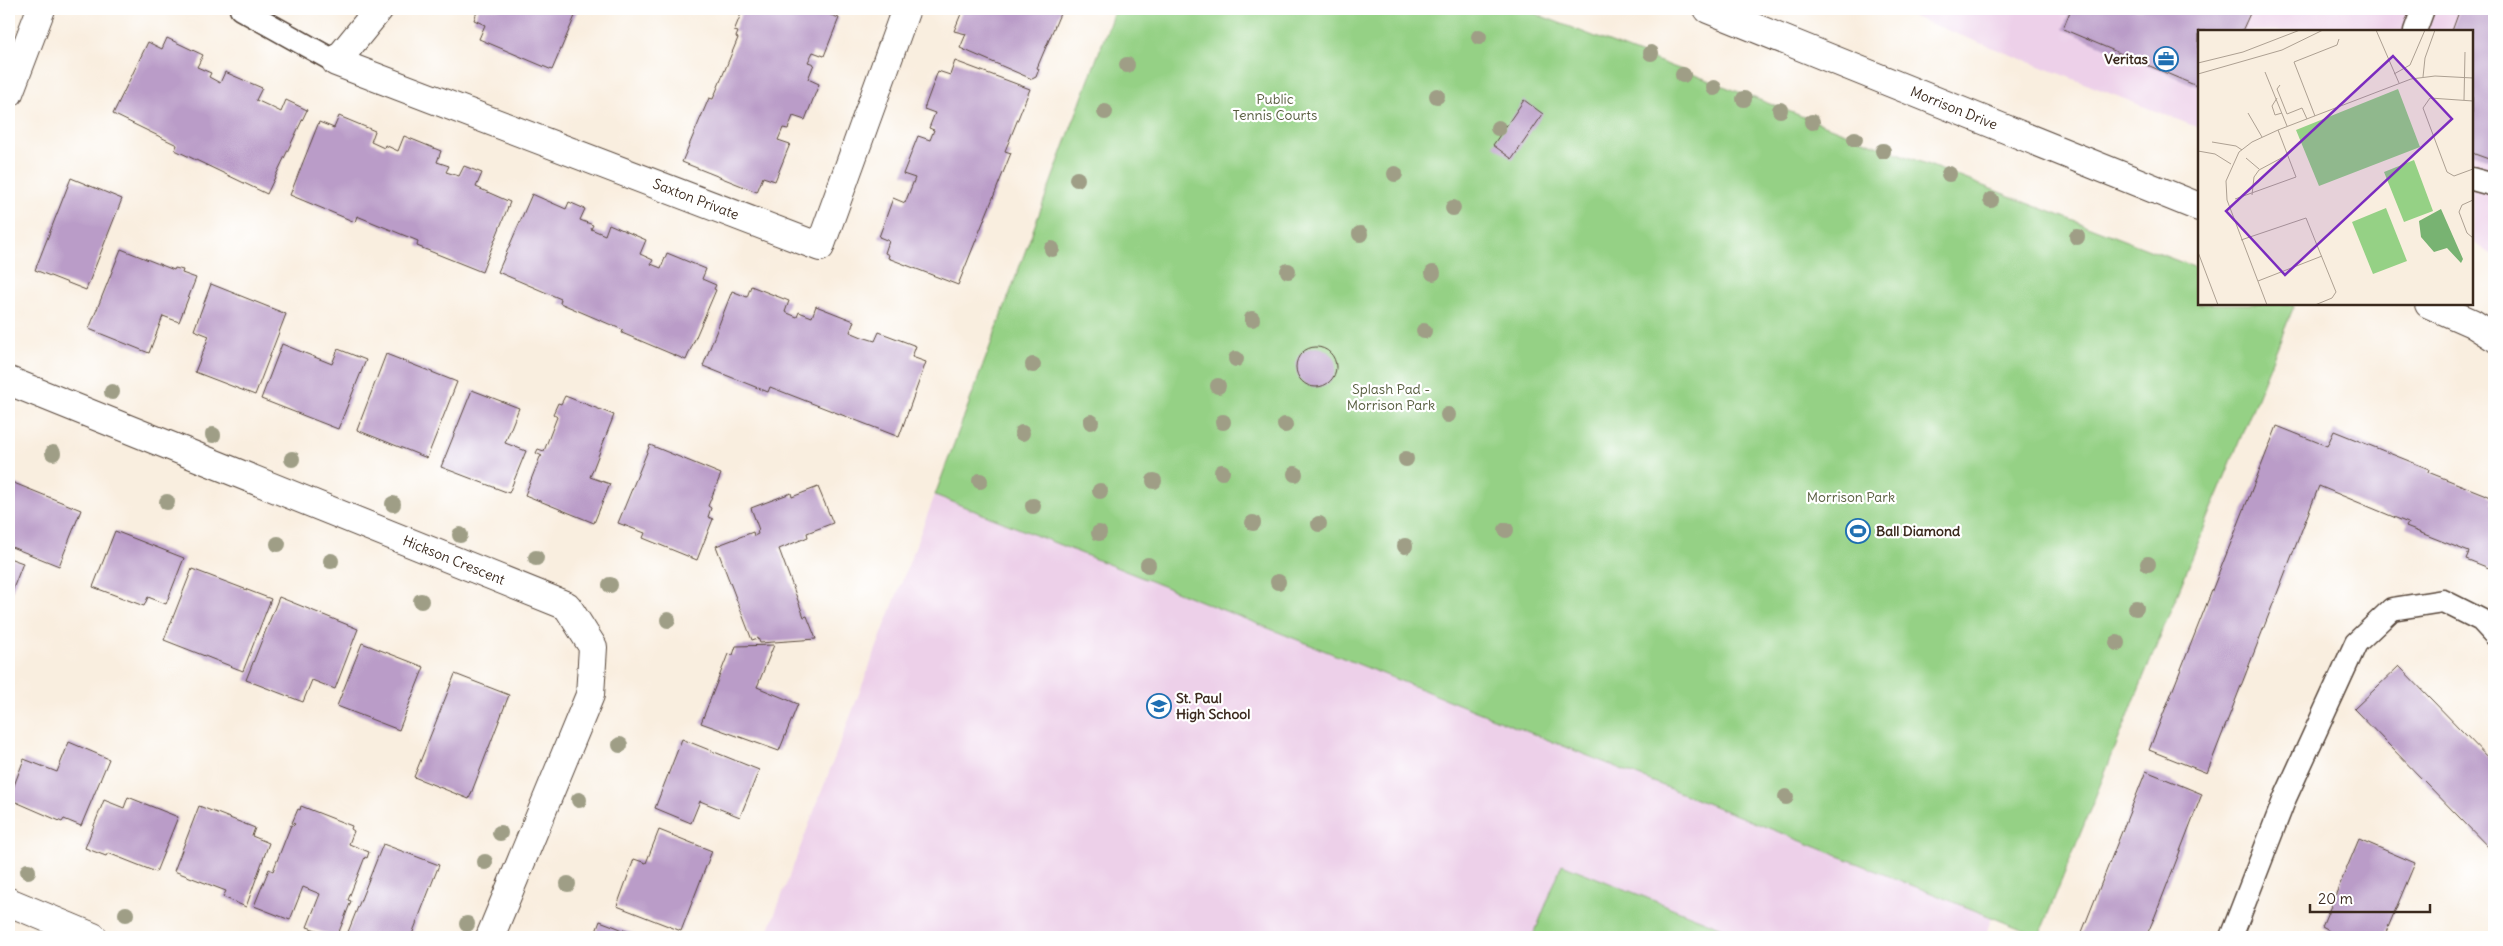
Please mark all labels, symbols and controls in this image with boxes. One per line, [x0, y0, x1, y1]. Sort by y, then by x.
inset map [2198, 30, 2473, 305]
office icon: Veritas [2153, 46, 2179, 72]
place label: Veritas [2104, 50, 2149, 68]
street label: Morrison Drive [1908, 82, 2000, 134]
park label: Public Tennis Courts [1233, 90, 1317, 124]
street label: Saxton Private [650, 174, 742, 224]
park label: Splash Pad - Morrison Park [1347, 380, 1435, 414]
park label: Morrison Park [1807, 488, 1895, 506]
sports icon: Ball Diamond [1845, 518, 1871, 544]
place label: Ball Diamond [1876, 522, 1961, 540]
street label: Hickson Crescent [400, 531, 508, 589]
place label: St. Paul High School [1176, 689, 1250, 723]
school or university icon: St. Paul High School [1146, 693, 1172, 719]
scale bar [2310, 881, 2430, 913]
text: 20 m [2318, 889, 2353, 908]

